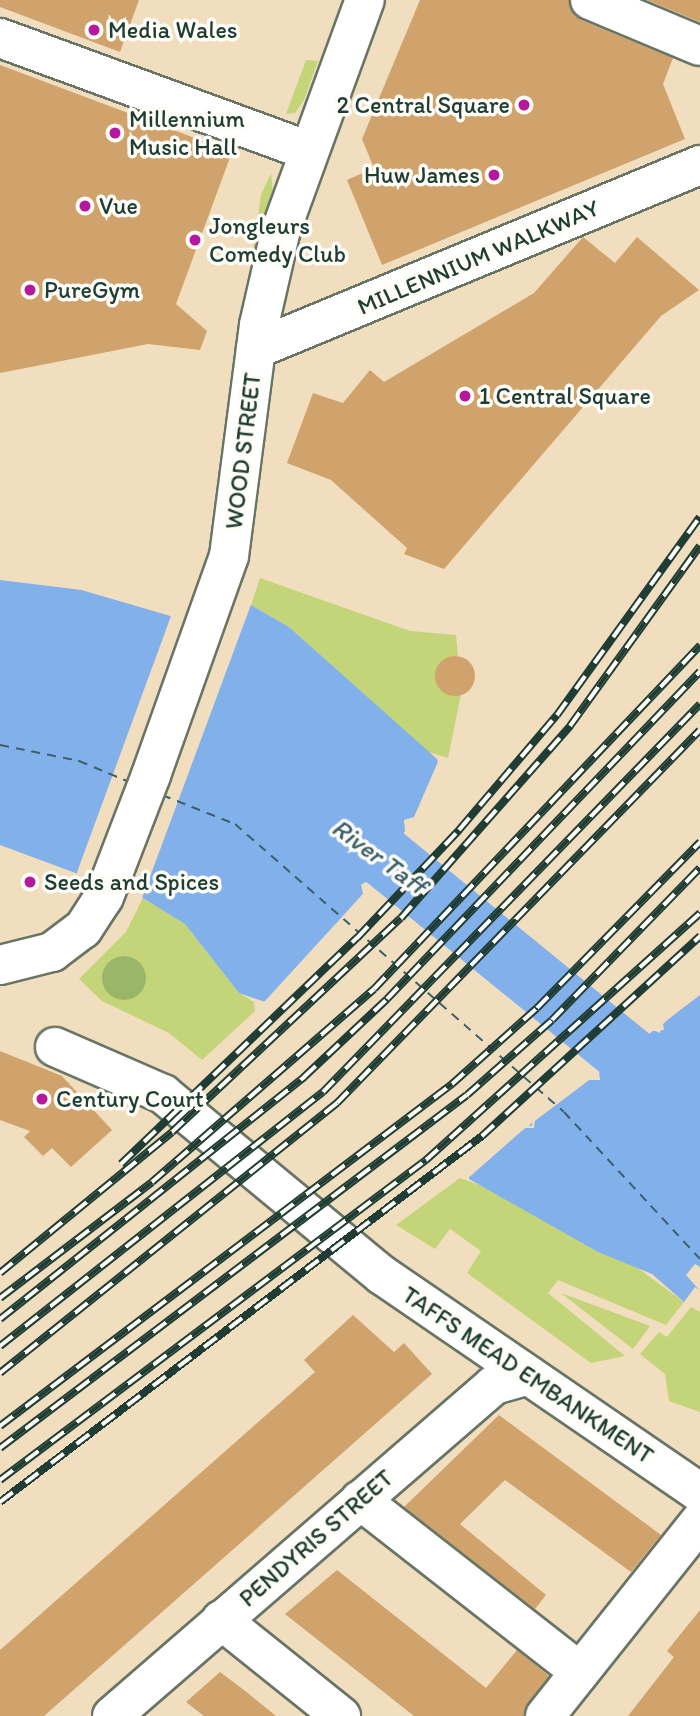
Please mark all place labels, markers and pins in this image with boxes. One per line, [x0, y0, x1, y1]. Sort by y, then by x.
place label: Media Wales [108, 16, 237, 44]
marker: Media Wales [86, 22, 102, 38]
place label: 2 Central Square [338, 91, 510, 119]
marker: 2 Central Square [516, 97, 532, 113]
place label: Millennium Music Hall [129, 105, 245, 161]
marker: Millennium Music Hall [107, 125, 123, 141]
place label: Huw James [363, 161, 480, 189]
marker: Huw James [486, 167, 502, 183]
place label: Vue [99, 192, 138, 220]
marker: Vue [77, 198, 93, 214]
place label: Jongleurs Comedy Club [209, 212, 346, 268]
marker: Jongleurs Comedy Club [187, 232, 203, 248]
place label: PureGym [44, 276, 140, 304]
marker: PureGym [22, 282, 38, 298]
place label: 1 Central Square [479, 382, 650, 410]
marker: 1 Central Square [457, 388, 473, 404]
place label: Seeds and Spices [44, 868, 219, 896]
marker: Seeds and Spices [22, 874, 38, 890]
place label: Century Court [56, 1085, 204, 1113]
marker: Century Court [34, 1091, 50, 1107]

